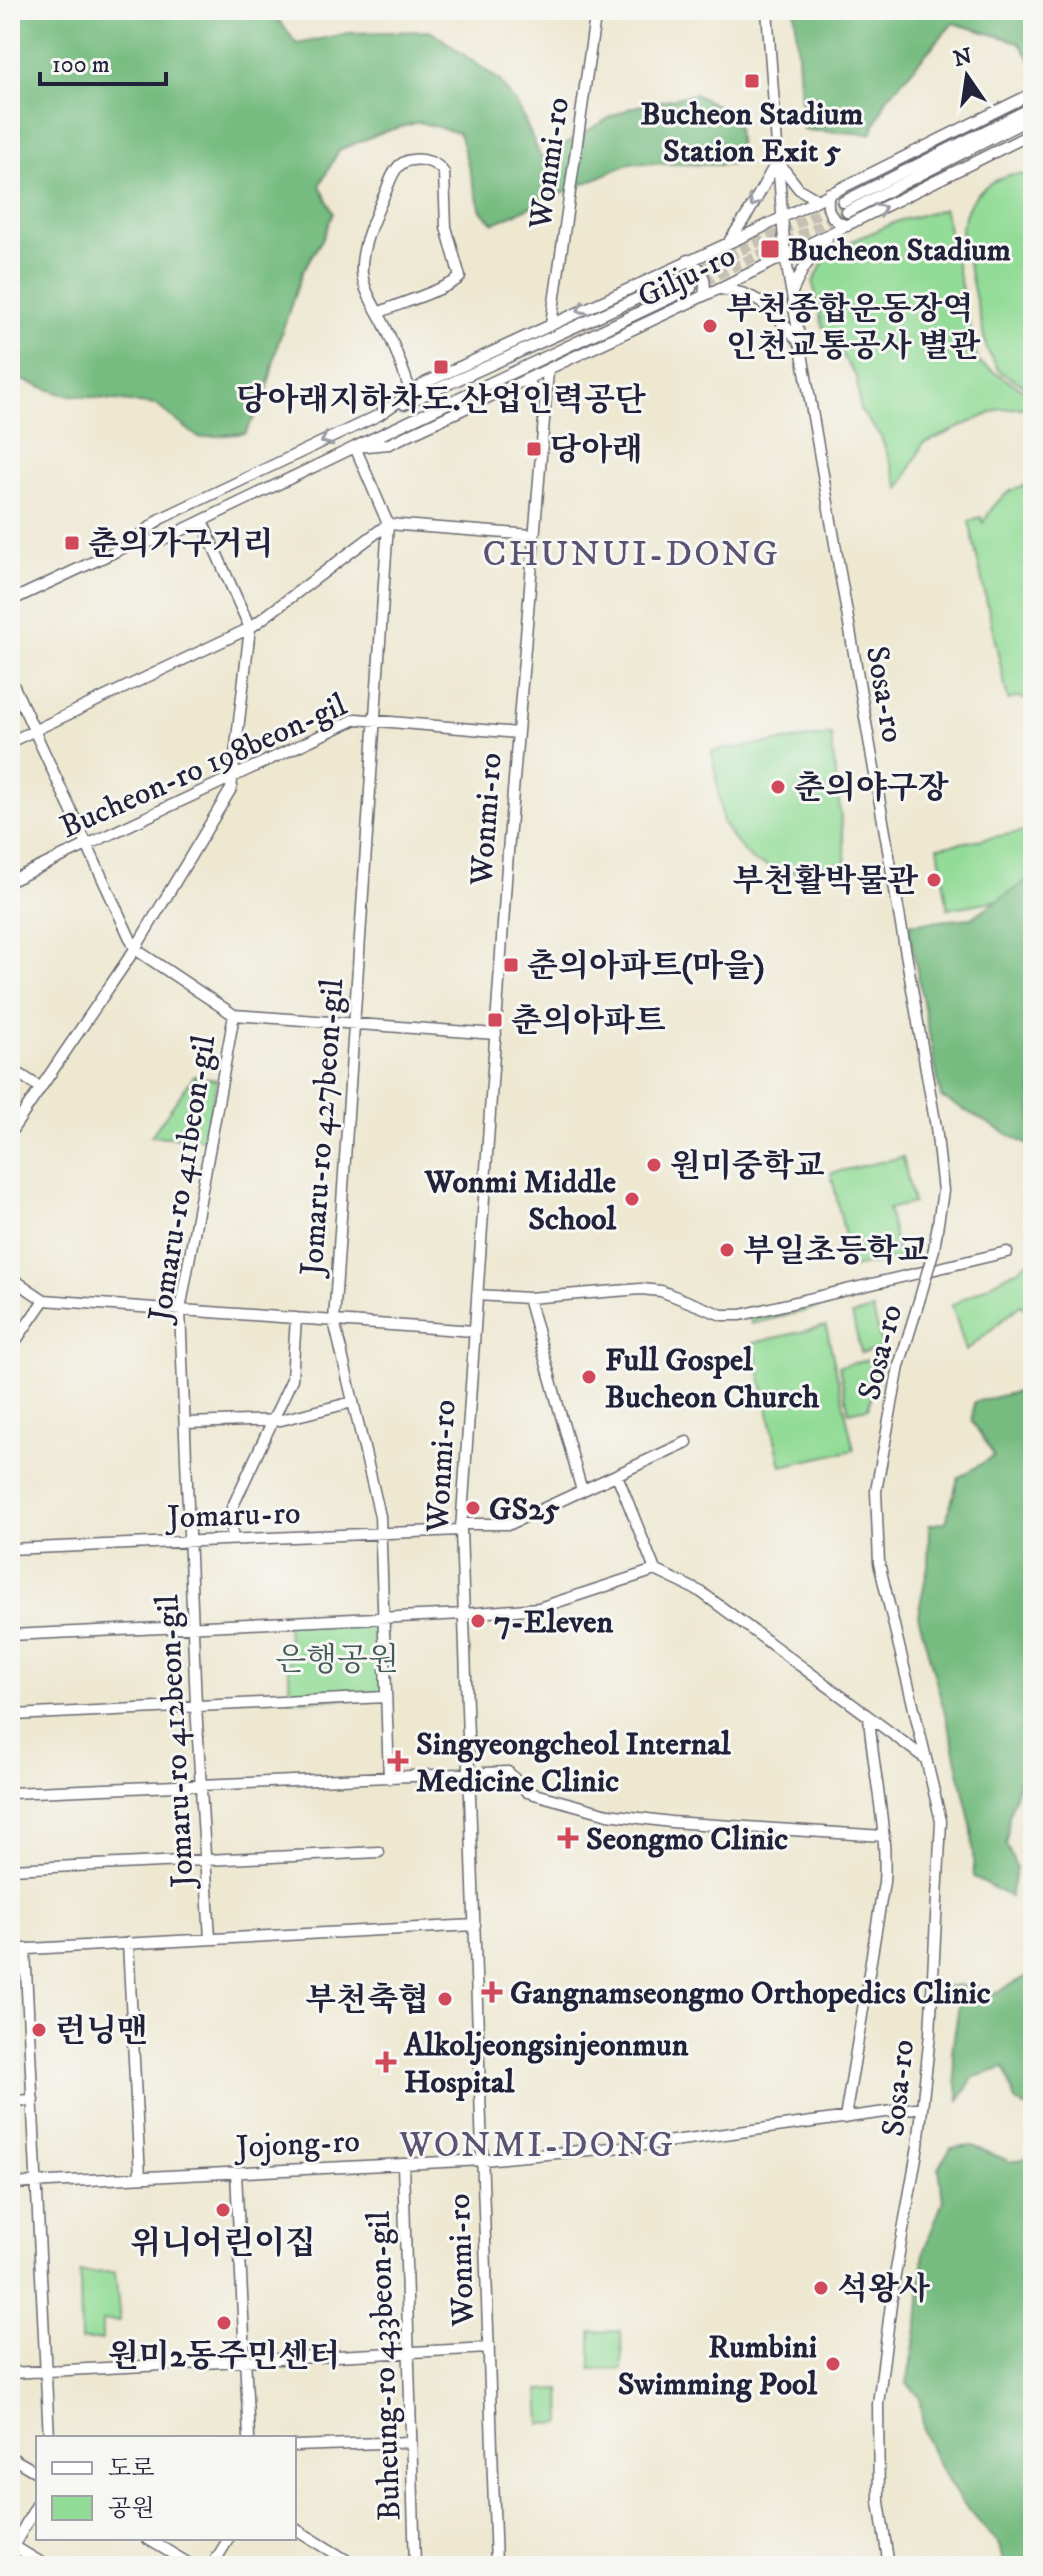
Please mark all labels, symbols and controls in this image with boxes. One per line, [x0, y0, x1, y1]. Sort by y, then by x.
scale bar [40, 36, 166, 86]
north arrow [927, 36, 1007, 116]
text: N [951, 43, 975, 73]
text: 100 m [52, 50, 110, 80]
marker: Bucheon Stadium Station Exit 5 [743, 72, 761, 90]
street label: Wonmi-ro [521, 95, 579, 233]
place label: Bucheon Stadium Station Exit 5 [641, 95, 863, 172]
one-way arrow [749, 194, 764, 208]
one-way arrow [872, 203, 887, 219]
place label: Bucheon Stadium [788, 231, 1011, 271]
street label: Gilju-ro [631, 236, 742, 318]
marker: Bucheon Stadium [759, 238, 781, 260]
place label: 부천종합운동장역 인천교통공사 별관 [726, 290, 981, 367]
one-way arrow [576, 299, 590, 315]
marker: 부천종합운동장역 인천교통공사 별관 [701, 317, 719, 335]
marker: 당아래지하차도.산업인력공단 [432, 358, 450, 376]
place label: 당아래지하차도.산업인력공단 [236, 381, 646, 421]
one-way arrow [320, 430, 335, 446]
place label: 당아래 [550, 431, 643, 471]
marker: 당아래 [525, 440, 543, 458]
place label: 춘의가구거리 [88, 525, 273, 565]
district label: CHUNUI-DONG [482, 532, 780, 577]
marker: 춘의가구거리 [63, 534, 81, 552]
street label: Sosa-ro [856, 643, 912, 746]
street label: Bucheon-ro 198beon-gil [54, 685, 354, 848]
street label: Wonmi-ro [462, 752, 512, 888]
place label: 춘의야구장 [794, 769, 949, 809]
marker: 춘의야구장 [769, 778, 787, 796]
place label: 부천활박물관 [733, 862, 919, 902]
marker: 부천활박물관 [925, 871, 943, 889]
place label: 춘의아파트(마을) [527, 947, 765, 987]
marker: 춘의아파트(마을) [502, 956, 520, 974]
street label: Jomaru-ro 427beon-gil [292, 977, 353, 1280]
place label: 춘의아파트 [511, 1002, 666, 1042]
marker: 춘의아파트 [486, 1011, 504, 1029]
street label: Jomaru-ro 411beon-gil [140, 1032, 225, 1327]
place label: 원미중학교 [670, 1147, 825, 1187]
marker: 원미중학교 [645, 1156, 663, 1174]
place label: Wonmi Middle School [424, 1163, 616, 1240]
marker: Wonmi Middle School [623, 1190, 641, 1208]
place label: 부일초등학교 [743, 1232, 929, 1272]
marker: 부일초등학교 [718, 1241, 736, 1259]
street label: Sosa-ro [850, 1301, 912, 1404]
place label: Full Gospel Bucheon Church [605, 1341, 819, 1418]
marker: Full Gospel Bucheon Church [580, 1368, 598, 1386]
street label: Wonmi-ro [418, 1399, 465, 1534]
place label: GS25 [489, 1490, 560, 1530]
street label: Jomaru-ro [164, 1494, 301, 1538]
marker: GS25 [464, 1499, 482, 1517]
street label: Jomaru-ro 412beon-gil [148, 1593, 204, 1891]
place label: 7-Eleven [494, 1603, 614, 1643]
marker: 7-Eleven [469, 1612, 487, 1630]
park label: 은행공원 [275, 1641, 399, 1681]
place label: Singyeongcheol Internal Medicine Clinic [416, 1725, 731, 1802]
marker: Singyeongcheol Internal Medicine Clinic [387, 1750, 409, 1772]
place label: Seongmo Clinic [586, 1820, 788, 1860]
marker: Seongmo Clinic [557, 1827, 579, 1849]
place label: Gangnamseongmo Orthopedics Clinic [510, 1974, 991, 2014]
place label: 부천축협 [305, 1981, 429, 2021]
marker: Gangnamseongmo Orthopedics Clinic [481, 1981, 503, 2003]
marker: 부천축협 [436, 1990, 454, 2008]
place label: 런닝맨 [55, 2012, 148, 2052]
marker: 런닝맨 [30, 2021, 48, 2039]
place label: Alkoljeongsinjeonmun Hospital [403, 2026, 689, 2103]
street label: Sosa-ro [874, 2038, 924, 2139]
marker: Alkoljeongsinjeonmun Hospital [375, 2051, 397, 2073]
street label: Jojong-ro [232, 2122, 361, 2168]
district label: WONMI-DONG [398, 2123, 675, 2168]
street label: Wonmi-ro [440, 2193, 484, 2328]
marker: 위니어린이집 [214, 2201, 232, 2219]
street label: Buheung-ro 433beon-gil [360, 2210, 410, 2521]
place label: 위니어린이집 [130, 2224, 316, 2264]
place label: 석왕사 [837, 2270, 931, 2310]
marker: 석왕사 [812, 2279, 830, 2297]
marker: 원미2동주민센터 [215, 2314, 233, 2332]
place label: Rumbini Swimming Pool [618, 2328, 817, 2405]
place label: 원미2동주민센터 [108, 2337, 340, 2377]
marker: Rumbini Swimming Pool [824, 2355, 842, 2373]
legend [36, 2436, 296, 2540]
text: 도로 [108, 2454, 154, 2484]
text: 공원 [108, 2494, 154, 2524]

